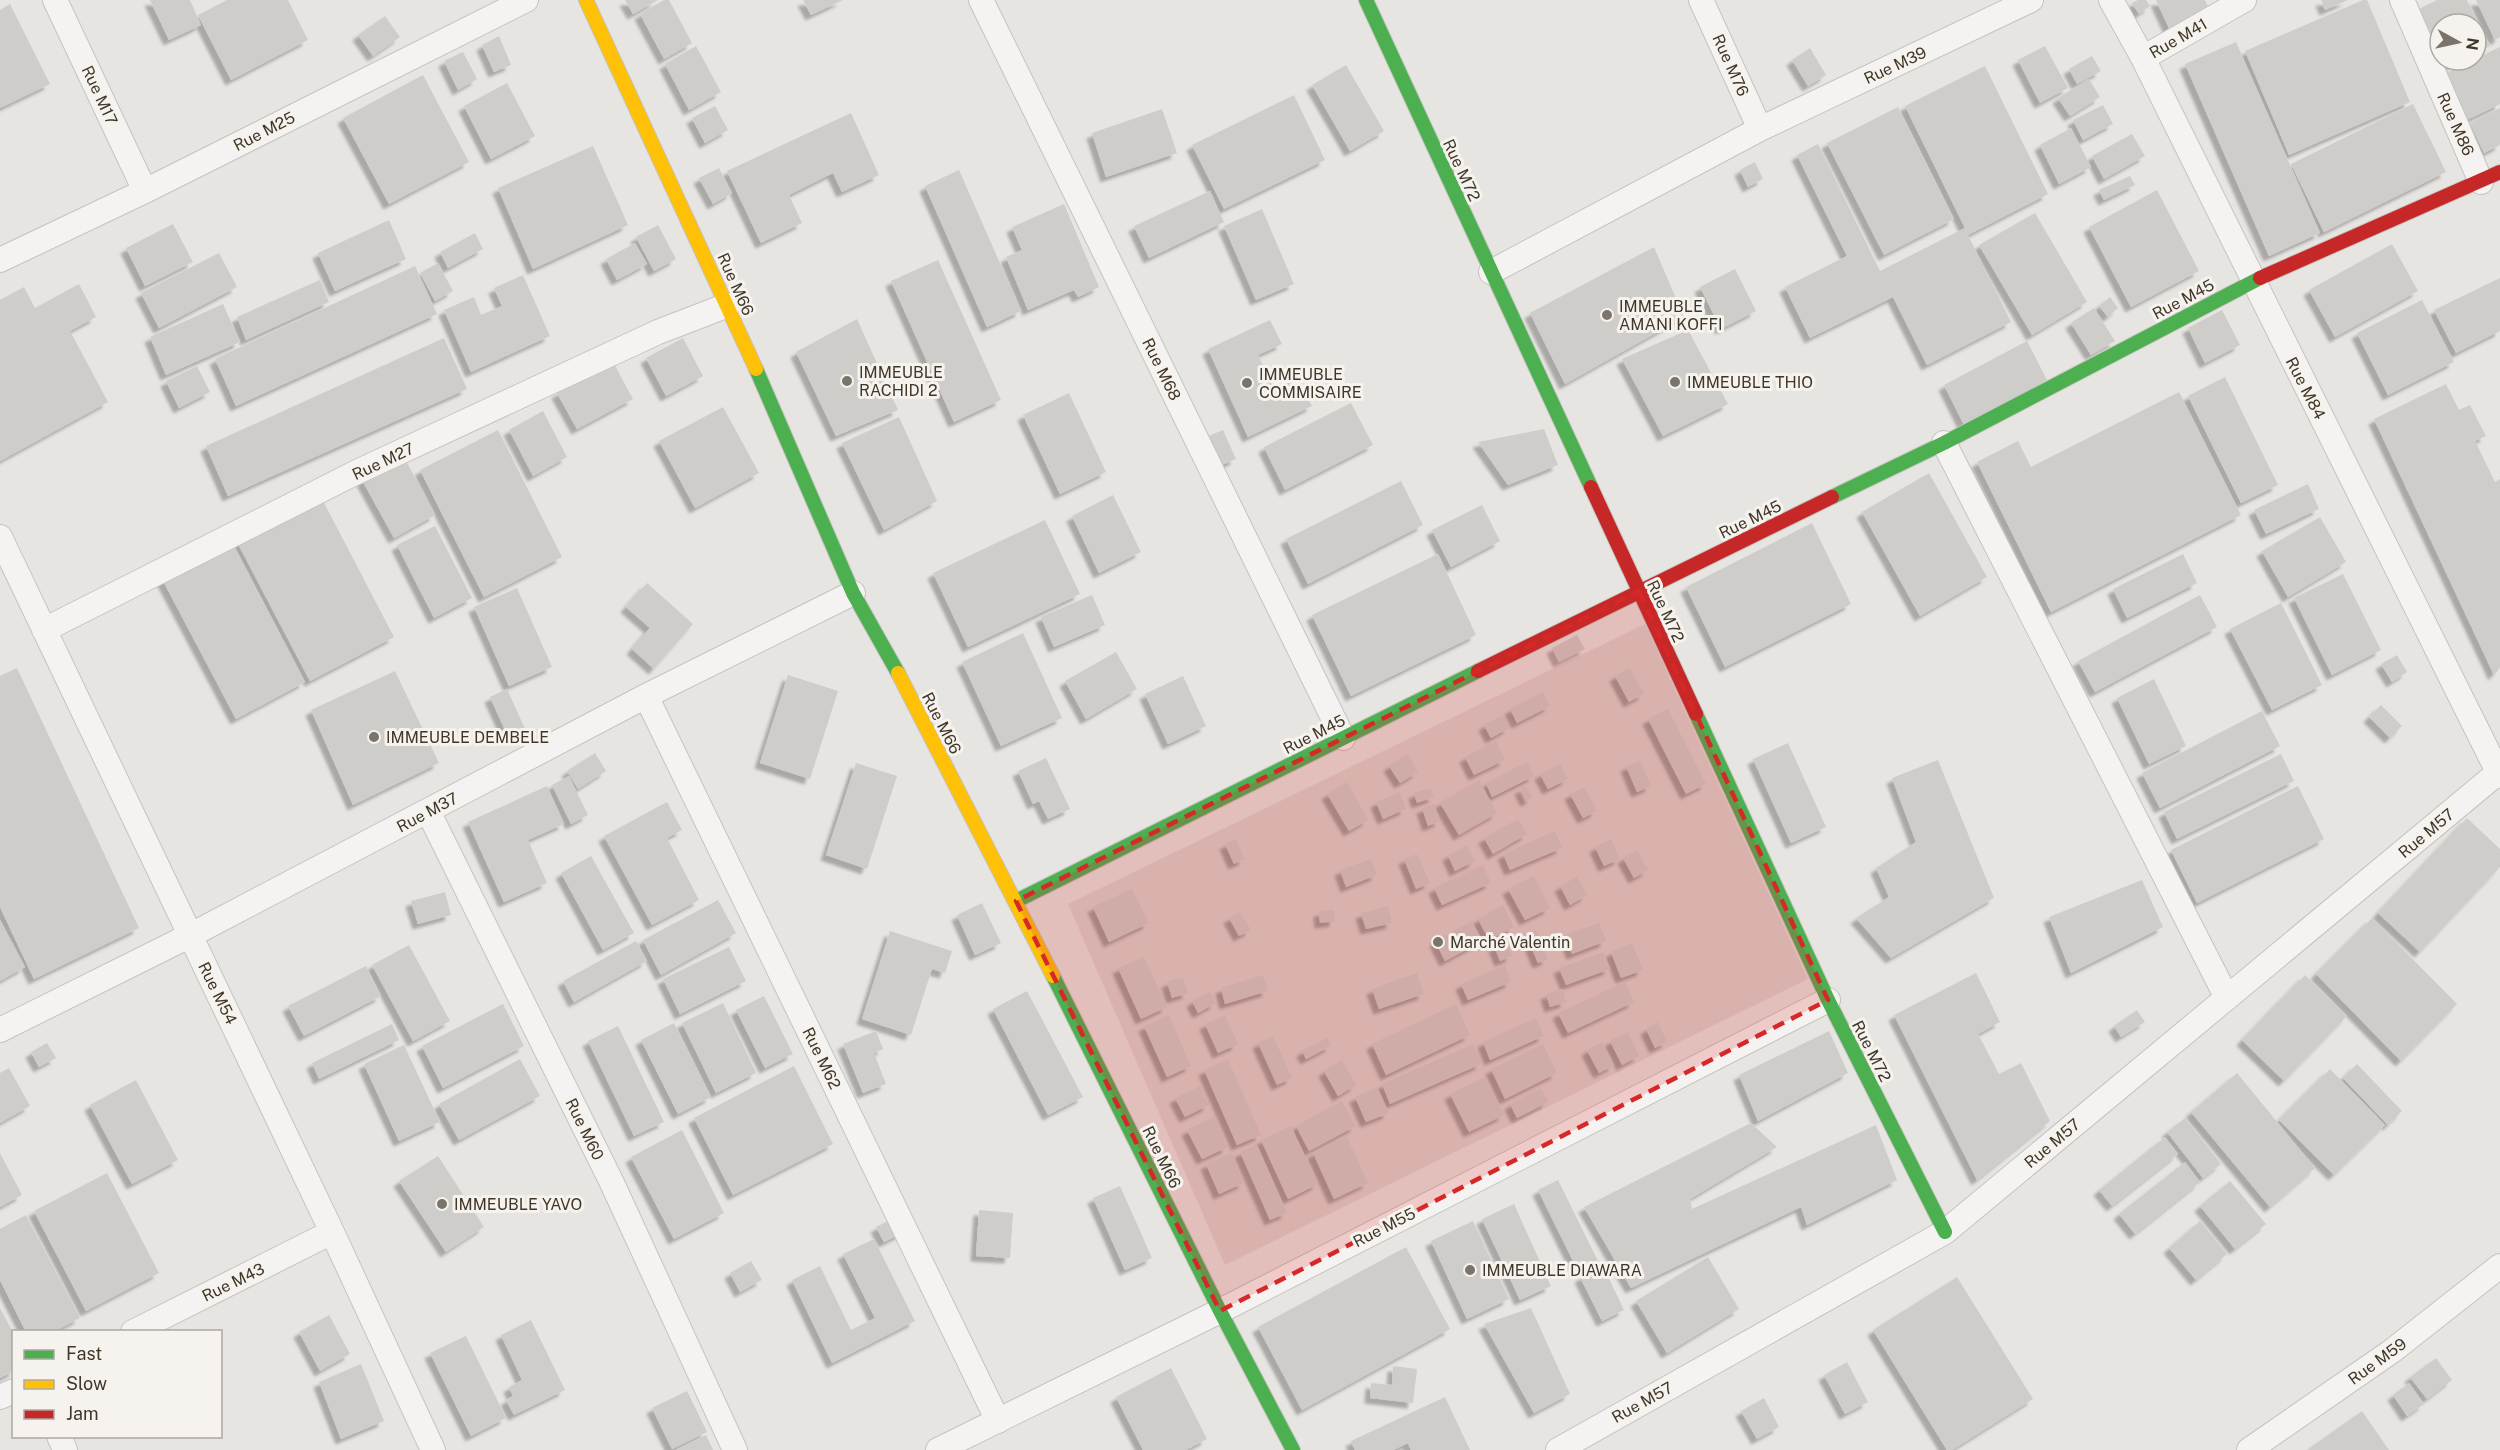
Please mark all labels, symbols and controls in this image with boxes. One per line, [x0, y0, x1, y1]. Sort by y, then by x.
north arrow [2428, 12, 2488, 72]
street label: Rue M41 [2146, 14, 2211, 63]
street label: Rue M76 [1708, 31, 1753, 99]
text: N [2462, 36, 2483, 52]
street label: Rue M39 [1861, 43, 1930, 88]
street label: Rue M17 [78, 63, 121, 128]
street label: Rue M86 [2433, 90, 2478, 159]
street label: Rue M25 [230, 108, 298, 155]
street label: Rue M72 [1439, 136, 1484, 204]
street label: Rue M66 [713, 250, 758, 319]
street label: Rue M45 [2149, 275, 2217, 324]
place label: IMMEUBLE AMANI KOFFI [1619, 297, 1723, 334]
marker: IMMEUBLE AMANI KOFFI [1600, 308, 1614, 322]
street label: Rue M68 [1138, 335, 1185, 404]
street label: Rue M84 [2282, 354, 2329, 423]
place label: IMMEUBLE RACHIDI 2 [859, 363, 943, 400]
place label: IMMEUBLE COMMISAIRE [1259, 365, 1362, 402]
place label: IMMEUBLE THIO [1687, 373, 1813, 392]
marker: IMMEUBLE RACHIDI 2 [840, 374, 854, 388]
marker: IMMEUBLE THIO [1668, 375, 1682, 389]
marker: IMMEUBLE COMMISAIRE [1240, 376, 1254, 390]
street label: Rue M27 [349, 439, 417, 484]
street label: Rue M45 [1716, 496, 1785, 543]
street label: Rue M72 [1643, 577, 1688, 645]
street label: Rue M66 [918, 689, 965, 757]
street label: Rue M45 [1280, 711, 1348, 758]
place label: IMMEUBLE DEMBELE [386, 728, 549, 747]
marker: IMMEUBLE DEMBELE [367, 730, 381, 744]
street label: Rue M37 [393, 788, 461, 836]
street label: Rue M57 [2395, 805, 2458, 862]
place label: Marché Valentin [1450, 933, 1570, 952]
marker: Marché Valentin [1431, 935, 1445, 949]
street label: Rue M54 [194, 959, 241, 1028]
street label: Rue M72 [1848, 1017, 1895, 1085]
street label: Rue M62 [798, 1024, 845, 1092]
street label: Rue M60 [561, 1095, 608, 1164]
street label: Rue M57 [2021, 1115, 2084, 1172]
street label: Rue M66 [1138, 1123, 1185, 1191]
place label: IMMEUBLE YAVO [454, 1195, 582, 1214]
marker: IMMEUBLE YAVO [435, 1197, 449, 1211]
street label: Rue M55 [1350, 1204, 1419, 1251]
street label: Rue M43 [199, 1259, 268, 1306]
place label: IMMEUBLE DIAWARA [1482, 1261, 1642, 1280]
marker: IMMEUBLE DIAWARA [1463, 1263, 1477, 1277]
legend [12, 1330, 222, 1438]
street label: Rue M59 [2345, 1334, 2410, 1389]
text: Fast [66, 1343, 102, 1364]
text: Slow [66, 1373, 107, 1394]
street label: Rue M57 [1608, 1378, 1676, 1427]
text: Jam [66, 1403, 99, 1424]

